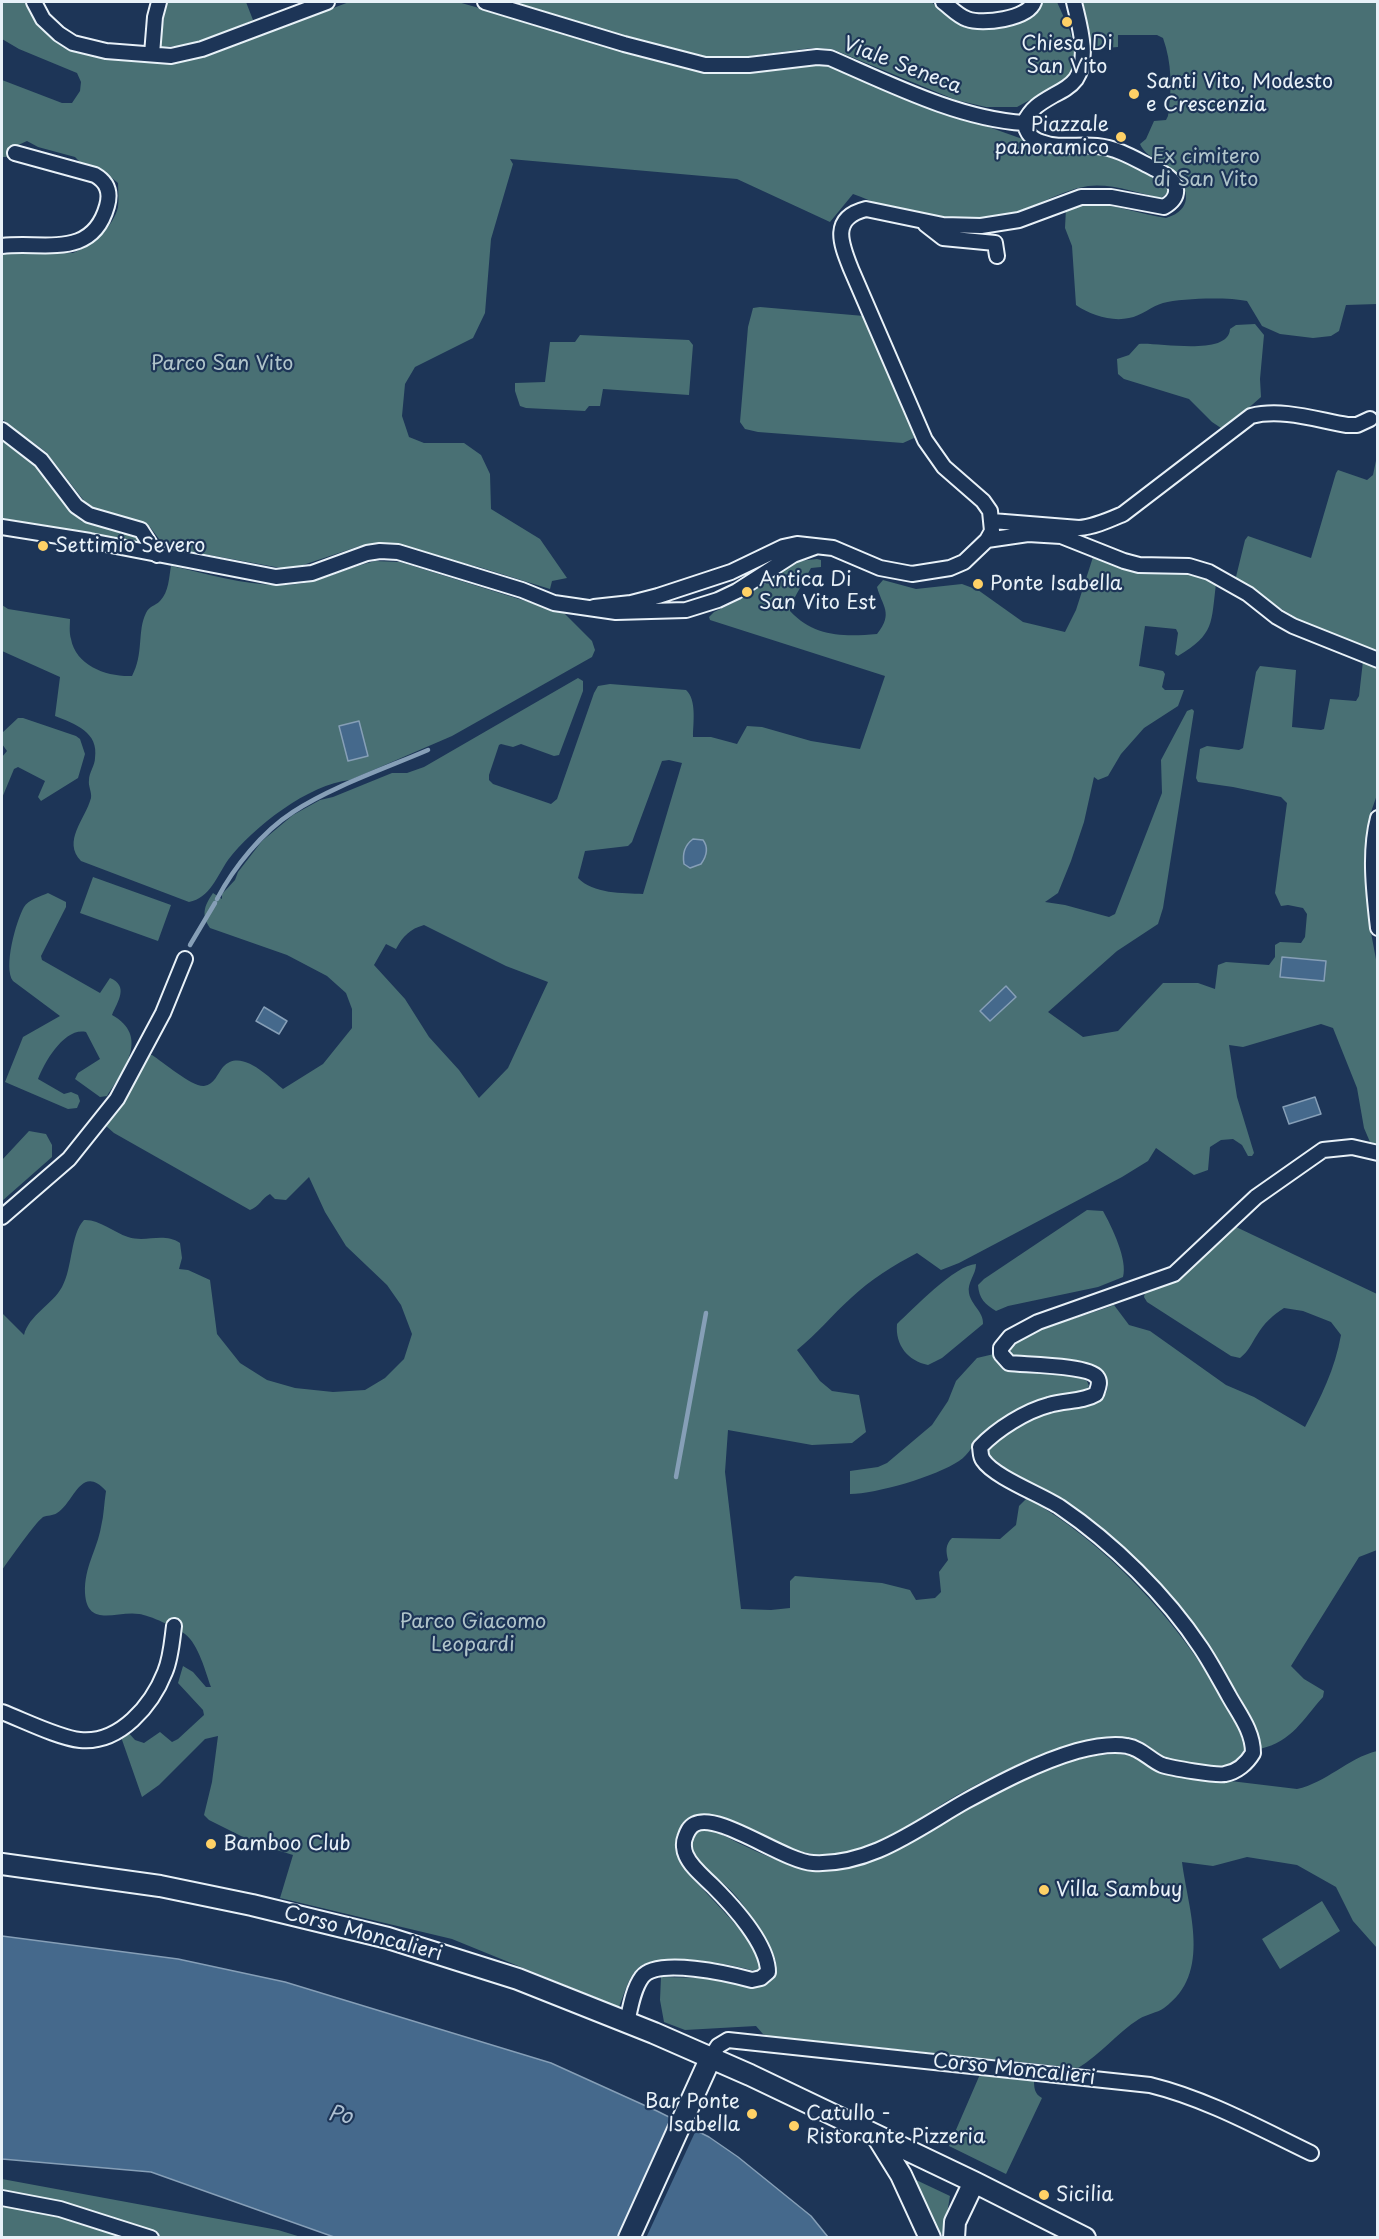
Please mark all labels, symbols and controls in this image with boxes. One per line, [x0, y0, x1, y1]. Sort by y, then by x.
marker: Chiesa Di San Vito [1060, 15, 1074, 29]
street label: Viale Seneca [839, 32, 965, 100]
place label: Chiesa Di San Vito [1021, 32, 1113, 79]
place label: Santi Vito, Modesto e Crescenzia [1146, 70, 1333, 117]
marker: Santi Vito, Modesto e Crescenzia [1127, 87, 1141, 101]
place label: Piazzale panoramico [994, 113, 1109, 160]
marker: Piazzale panoramico [1114, 130, 1128, 144]
park label: Ex cimitero di San Vito [1152, 145, 1260, 192]
park label: Parco San Vito [151, 352, 293, 376]
place label: Settimio Severo [55, 534, 205, 558]
marker: Settimio Severo [36, 539, 50, 553]
place label: Antica Di San Vito Est [759, 568, 876, 615]
place label: Ponte Isabella [990, 572, 1122, 596]
marker: Ponte Isabella [971, 577, 985, 591]
marker: Antica Di San Vito Est [740, 585, 754, 599]
park label: Parco Giacomo Leopardi [400, 1610, 546, 1657]
place label: Bamboo Club [223, 1832, 350, 1856]
marker: Bamboo Club [204, 1837, 218, 1851]
place label: Villa Sambuy [1056, 1878, 1182, 1902]
marker: Villa Sambuy [1037, 1883, 1051, 1897]
street label: Corso Moncalieri [281, 1901, 445, 1967]
street label: Corso Moncalieri [932, 2050, 1096, 2090]
place label: Bar Ponte Isabella [645, 2090, 740, 2137]
water label: Po [326, 2102, 354, 2130]
place label: Catullo - Ristorante Pizzeria [806, 2102, 986, 2149]
marker: Bar Ponte Isabella [745, 2107, 759, 2121]
marker: Catullo - Ristorante Pizzeria [787, 2119, 801, 2133]
place label: Sicilia [1056, 2183, 1114, 2207]
marker: Sicilia [1037, 2188, 1051, 2202]

